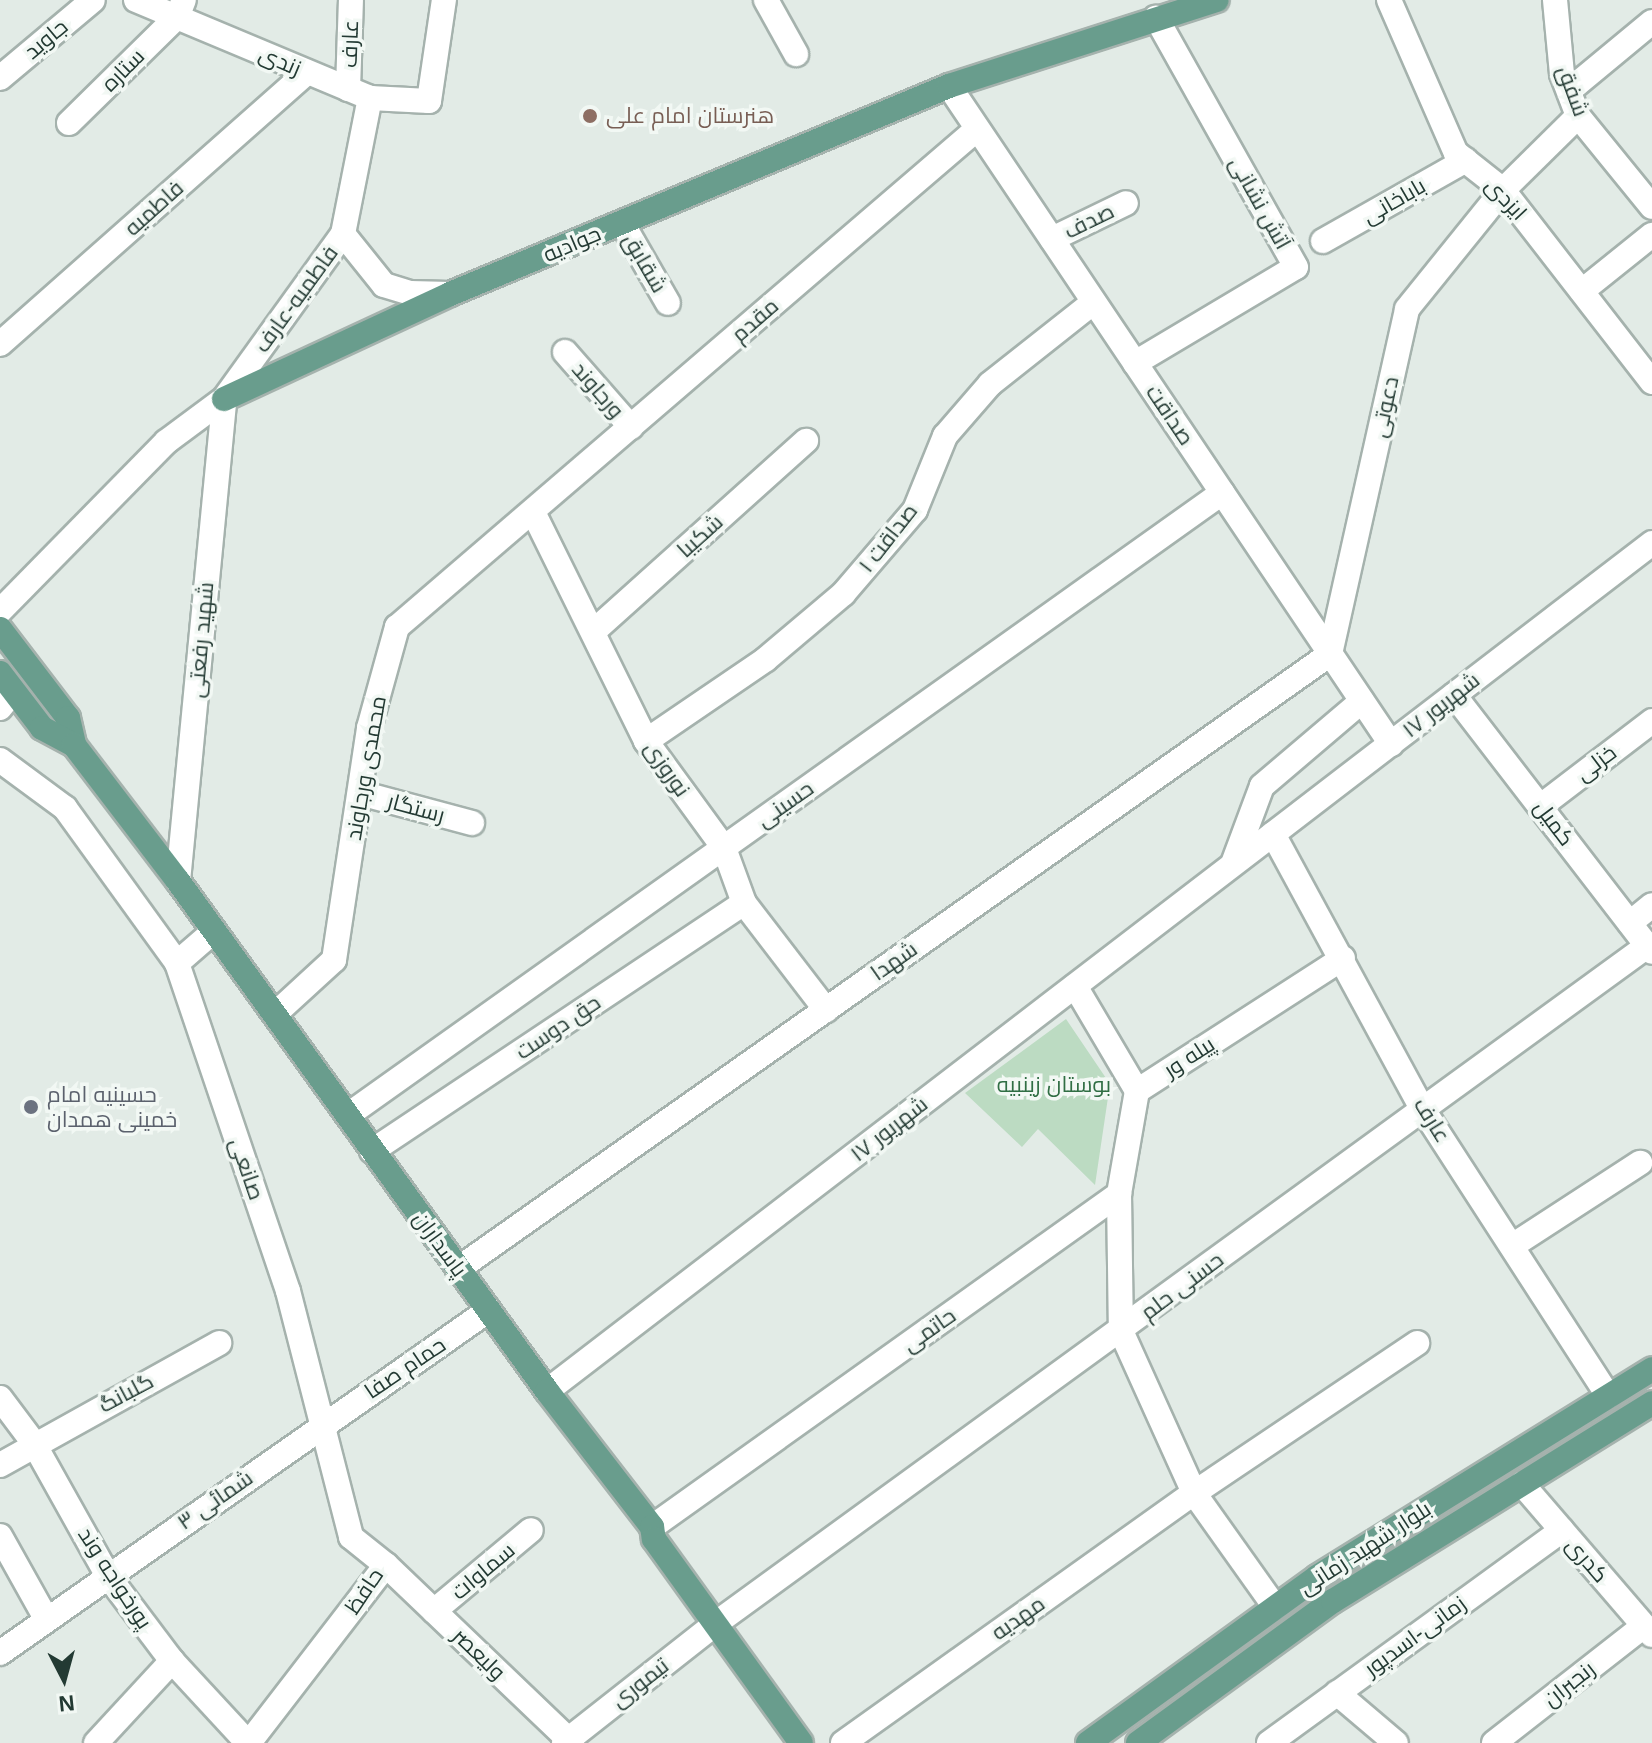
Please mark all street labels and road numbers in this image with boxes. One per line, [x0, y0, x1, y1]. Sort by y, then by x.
street label: جاوید [19, 13, 73, 65]
street label: عارف [336, 20, 364, 68]
street label: زندی [255, 40, 305, 82]
street label: ستاره [96, 43, 150, 97]
street label: شفق [1552, 62, 1594, 120]
street label: آتش نشانی [1224, 152, 1296, 254]
street label: باباخانی [1358, 172, 1430, 230]
street label: ایزدی [1480, 172, 1532, 226]
street label: فاطمیه [119, 175, 189, 241]
street label: صدف [1060, 198, 1118, 244]
street label: جوادیه [539, 220, 605, 268]
street label: شقابق [617, 229, 673, 297]
street label: فاطمیه-عارف [248, 240, 344, 358]
street label: مقدم [726, 292, 784, 348]
street label: ورجاوند [566, 356, 630, 424]
street label: دعوتی [1366, 374, 1404, 440]
street label: صداقت [1140, 380, 1200, 450]
street label: صداقت ۱ [853, 498, 923, 578]
street label: شکیبا [672, 509, 728, 563]
street label: شهید رفعتی [183, 581, 219, 699]
street label: ۱۷ شهریور [1397, 667, 1485, 743]
street label: محمدی ورجاوند [340, 694, 392, 842]
street label: نوروزی [638, 736, 696, 802]
street label: خزلی [1570, 739, 1622, 787]
street label: حسینی [751, 775, 819, 833]
street label: رستگار [384, 788, 448, 828]
street label: کمیل [1528, 795, 1580, 851]
street label: شهدا [866, 936, 922, 986]
street label: حق دوست [510, 989, 606, 1065]
street label: پیله ور [1158, 1031, 1220, 1083]
street label: ۱۷ شهریور [845, 1091, 933, 1167]
street label: عارف [1408, 1093, 1456, 1147]
street label: صانعی [224, 1135, 270, 1203]
street label: پاسداران [407, 1206, 473, 1282]
street label: حسنی حلم [1135, 1246, 1229, 1326]
street label: حاتمی [897, 1302, 961, 1358]
street label: حمام صفا [359, 1331, 451, 1405]
street label: گلبانگ [94, 1368, 158, 1418]
street label: شمائی ۳ [172, 1465, 258, 1535]
street label: بلوار شهید زمانی [1294, 1496, 1436, 1600]
street label: پورخواجه وند [72, 1522, 158, 1634]
street label: کدری [1560, 1532, 1614, 1588]
street label: سماوات [446, 1537, 520, 1605]
street label: حافظ [339, 1563, 389, 1619]
street label: مهدیه [986, 1590, 1050, 1646]
street label: زمانی-اسدپور [1359, 1590, 1471, 1682]
street label: ولیعصر [447, 1623, 511, 1685]
street label: تیموری [606, 1652, 674, 1714]
street label: رنجبران [1538, 1656, 1600, 1712]

